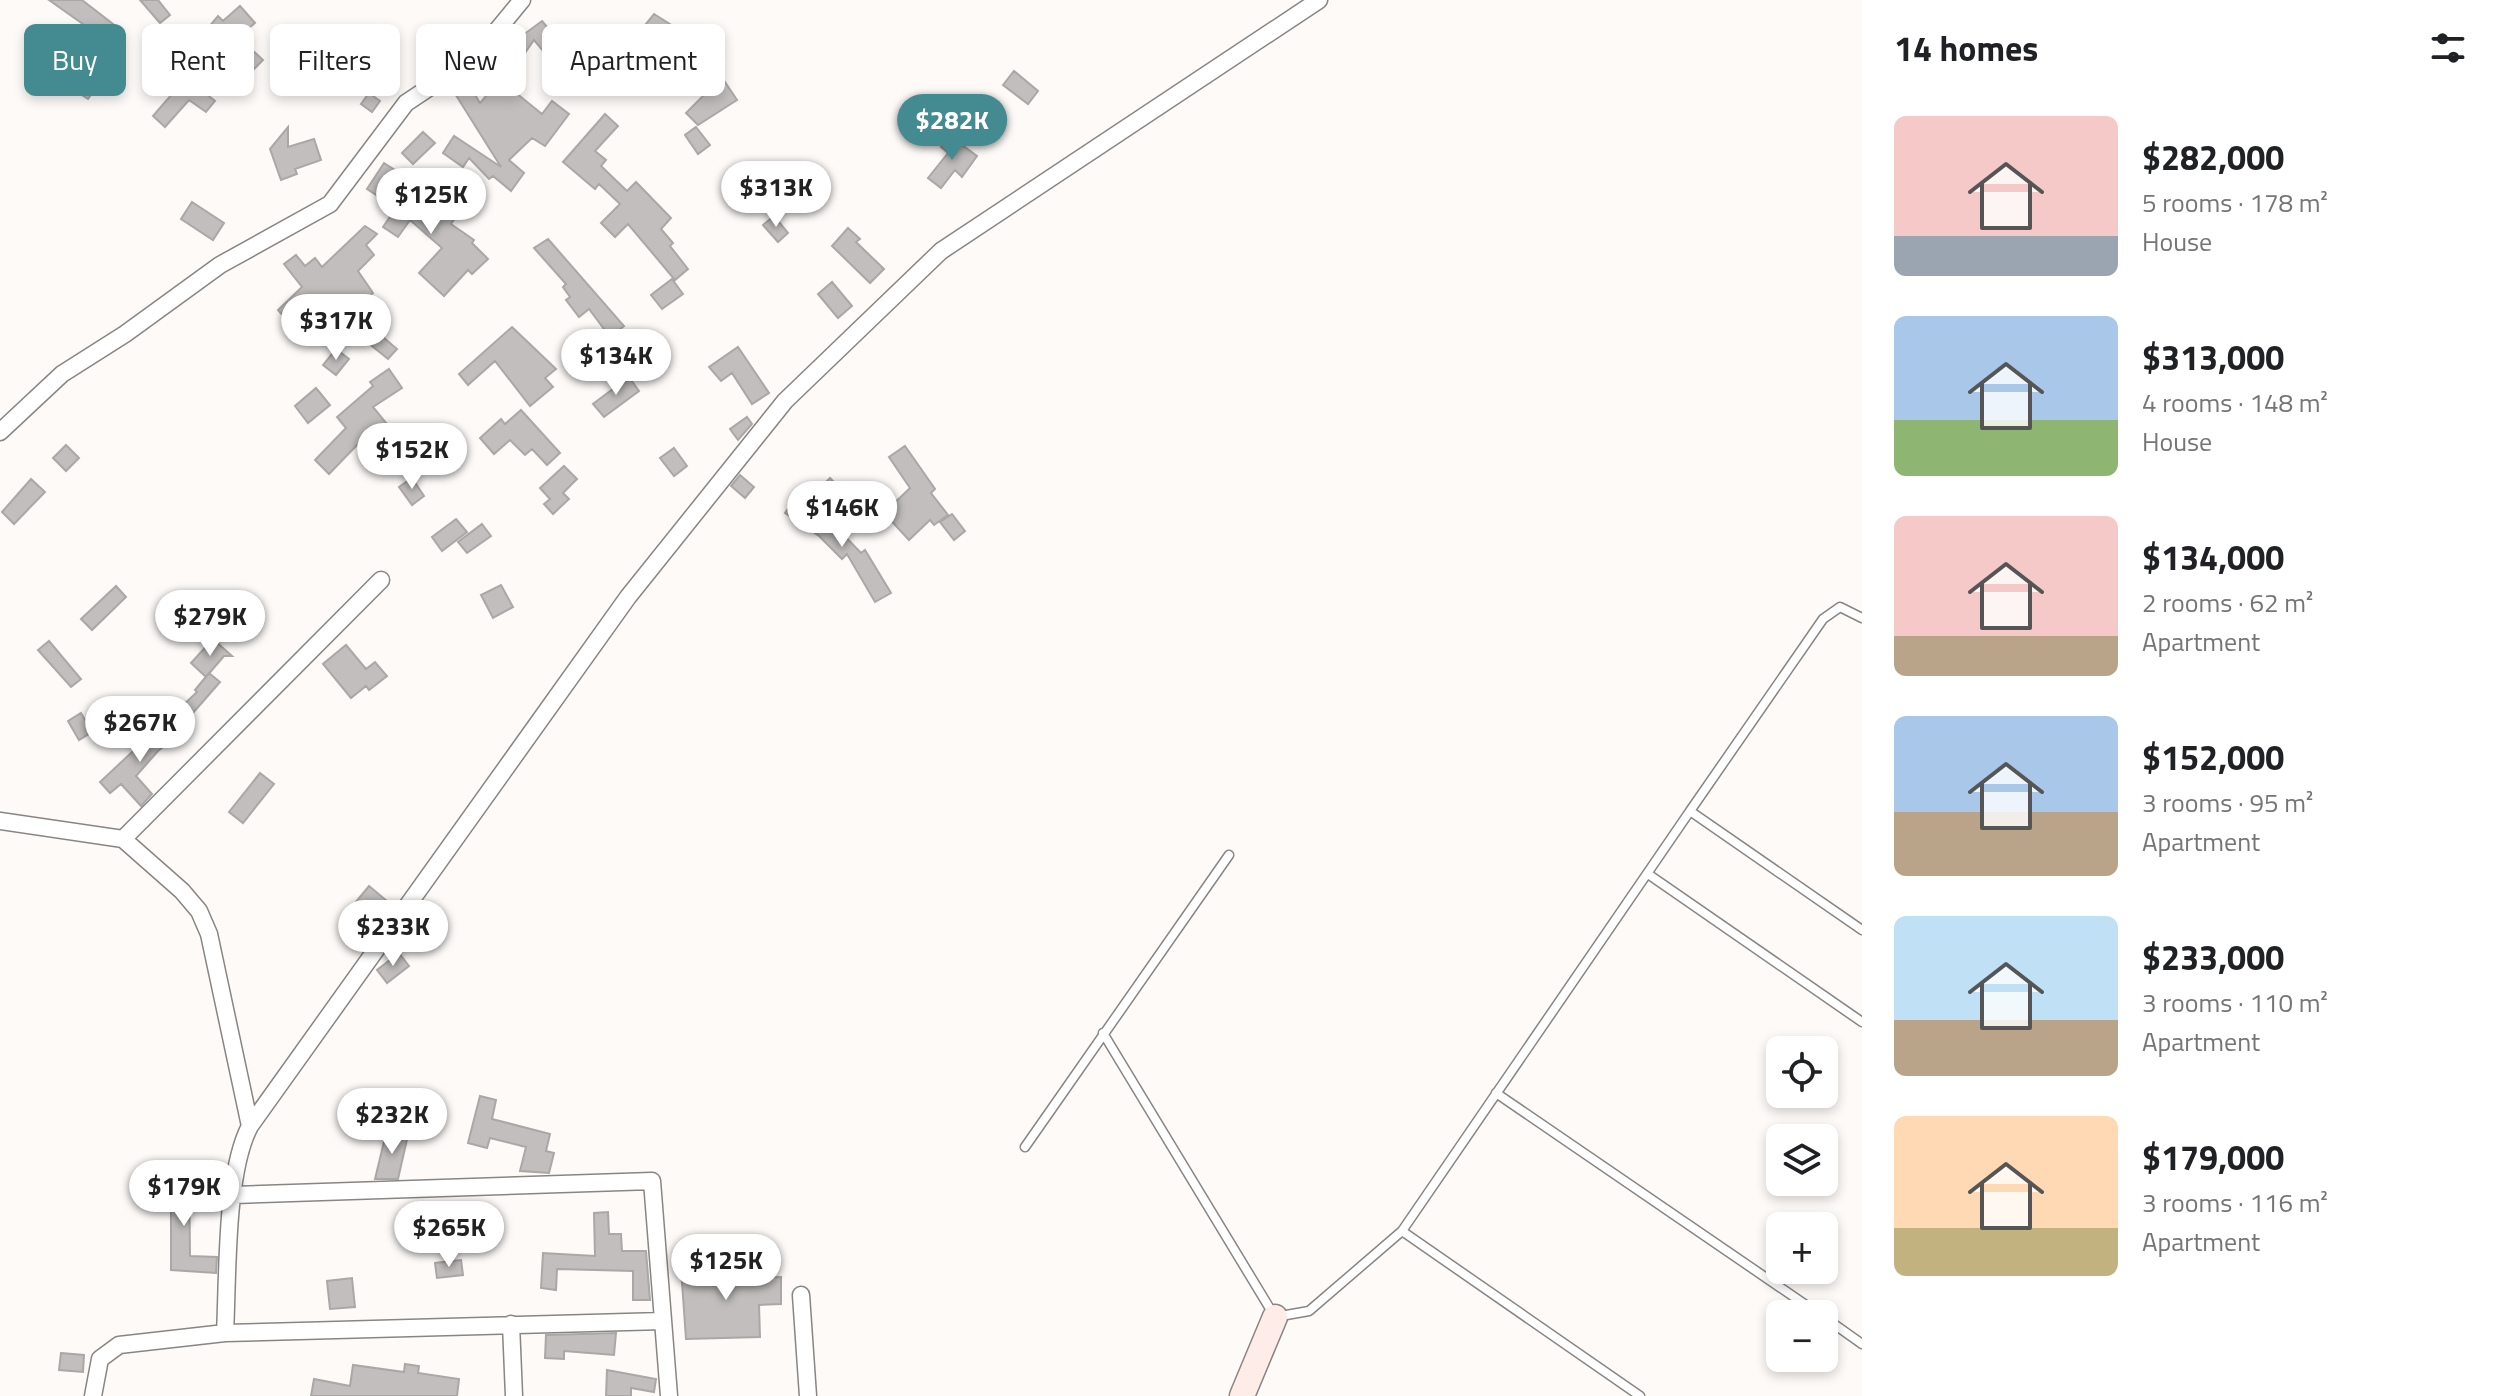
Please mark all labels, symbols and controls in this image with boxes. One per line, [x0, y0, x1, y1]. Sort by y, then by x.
text: 14 homes [1894, 22, 2038, 74]
chip: Buy [24, 24, 126, 96]
chip: Rent [142, 24, 254, 96]
chip: Filters [270, 24, 400, 96]
chip: New [416, 24, 526, 96]
chip: Apartment [542, 24, 725, 96]
icon: filters [2426, 26, 2470, 70]
pin: $282K [896, 94, 1008, 162]
text: $282K [915, 100, 989, 139]
text: $282,000 [2142, 131, 2284, 183]
icon: home [1958, 148, 2054, 244]
pin: $313K [720, 161, 832, 229]
text: $313K [739, 167, 813, 206]
pin: $125K [375, 168, 487, 236]
text: $125K [394, 174, 468, 213]
text: 5 rooms · 178 m² [2142, 183, 2328, 222]
text: House [2142, 222, 2212, 261]
pin: $317K [280, 294, 392, 362]
text: $317K [299, 300, 373, 339]
pin: $134K [560, 329, 672, 397]
text: $313,000 [2142, 331, 2284, 383]
text: $134K [579, 335, 653, 374]
icon: home [1958, 348, 2054, 444]
text: 4 rooms · 148 m² [2142, 383, 2328, 422]
text: House [2142, 422, 2212, 461]
pin: $152K [356, 423, 468, 491]
text: $152K [375, 429, 449, 468]
pin: $146K [786, 481, 898, 549]
text: $146K [805, 487, 879, 526]
text: $134,000 [2142, 531, 2284, 583]
icon: home [1958, 548, 2054, 644]
text: 2 rooms · 62 m² [2142, 583, 2313, 622]
pin: $279K [154, 590, 266, 658]
text: $279K [173, 596, 247, 635]
text: Apartment [2142, 622, 2260, 661]
pin: $267K [84, 696, 196, 764]
text: $267K [103, 702, 177, 741]
text: $152,000 [2142, 731, 2284, 783]
icon: home [1958, 748, 2054, 844]
text: 3 rooms · 95 m² [2142, 783, 2313, 822]
text: Apartment [2142, 822, 2260, 861]
pin: $233K [337, 900, 449, 968]
text: $233K [356, 906, 430, 945]
text: $233,000 [2142, 931, 2284, 983]
icon: home [1958, 948, 2054, 1044]
text: 3 rooms · 110 m² [2142, 983, 2328, 1022]
text: Apartment [2142, 1022, 2260, 1061]
map controls [1766, 1036, 1838, 1372]
button: locate [1766, 1036, 1838, 1108]
pin: $232K [336, 1088, 448, 1156]
text: $232K [355, 1094, 429, 1133]
button: layers [1766, 1124, 1838, 1196]
text: $179,000 [2142, 1131, 2284, 1183]
icon: home [1958, 1148, 2054, 1244]
pin: $179K [128, 1160, 240, 1228]
text: $179K [147, 1166, 221, 1205]
text: 3 rooms · 116 m² [2142, 1183, 2328, 1222]
pin: $265K [393, 1201, 505, 1269]
text: $265K [412, 1207, 486, 1246]
button: + [1766, 1212, 1838, 1284]
text: Apartment [2142, 1222, 2260, 1261]
pin: $125K [670, 1234, 782, 1302]
text: $125K [689, 1240, 763, 1279]
button: − [1766, 1300, 1838, 1372]

